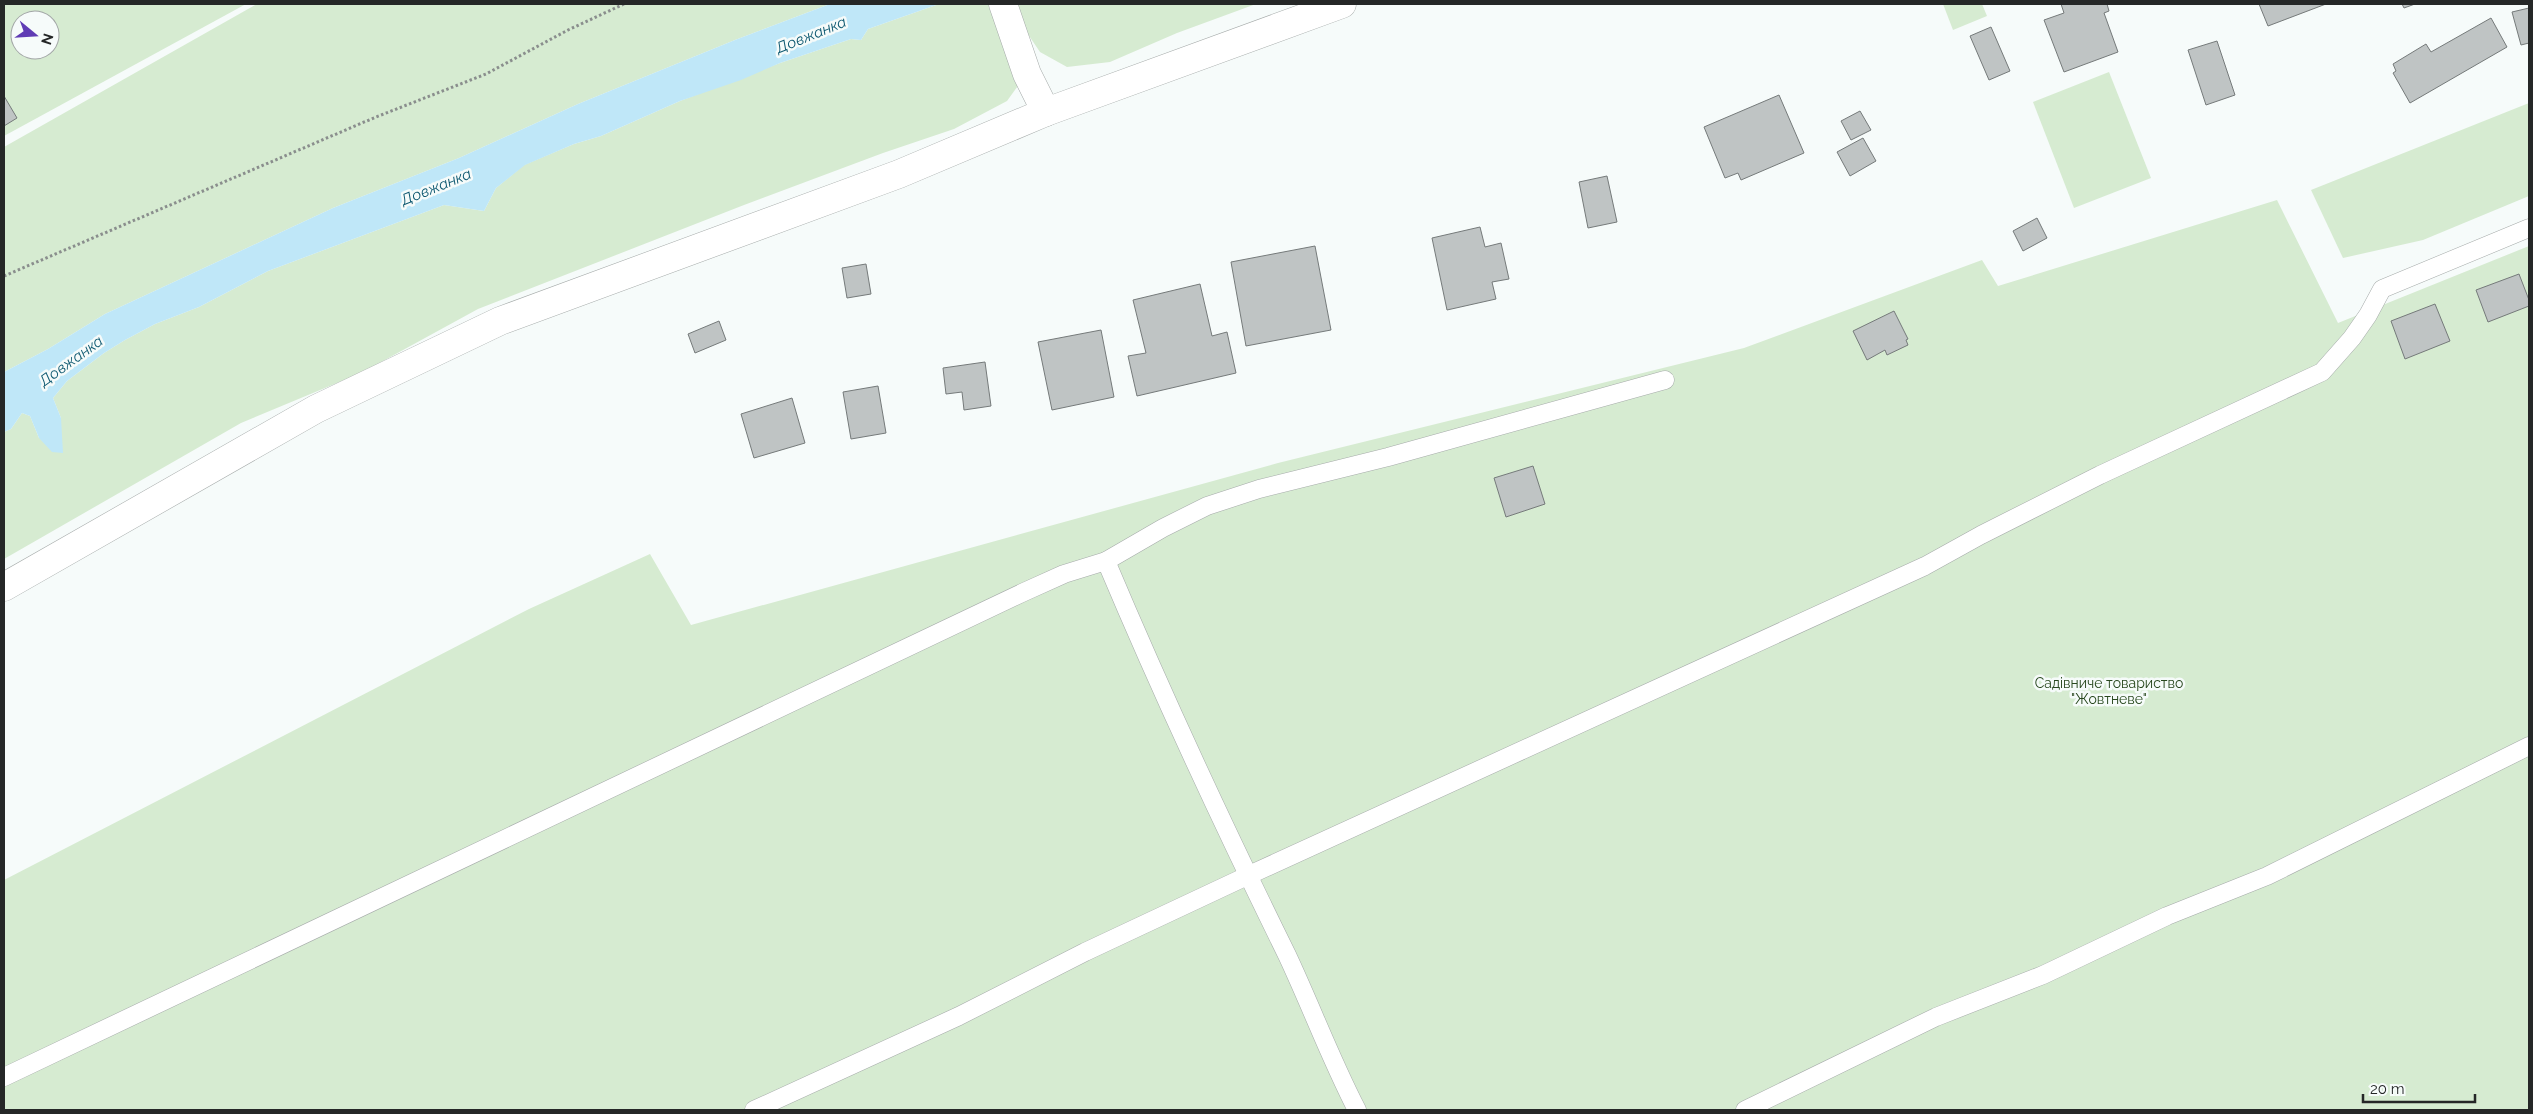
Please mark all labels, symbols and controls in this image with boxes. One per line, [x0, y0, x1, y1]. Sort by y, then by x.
north arrow [10, 10, 60, 60]
water label: Довжанка [772, 13, 849, 58]
text: N [38, 31, 57, 47]
water label: Довжанка [397, 165, 474, 210]
water label: Довжанка [35, 332, 106, 391]
park label: Садівниче товариство "Жовтневе" [2035, 675, 2183, 707]
scale bar [2363, 1072, 2476, 1104]
text: 20 m [2370, 1080, 2405, 1098]

